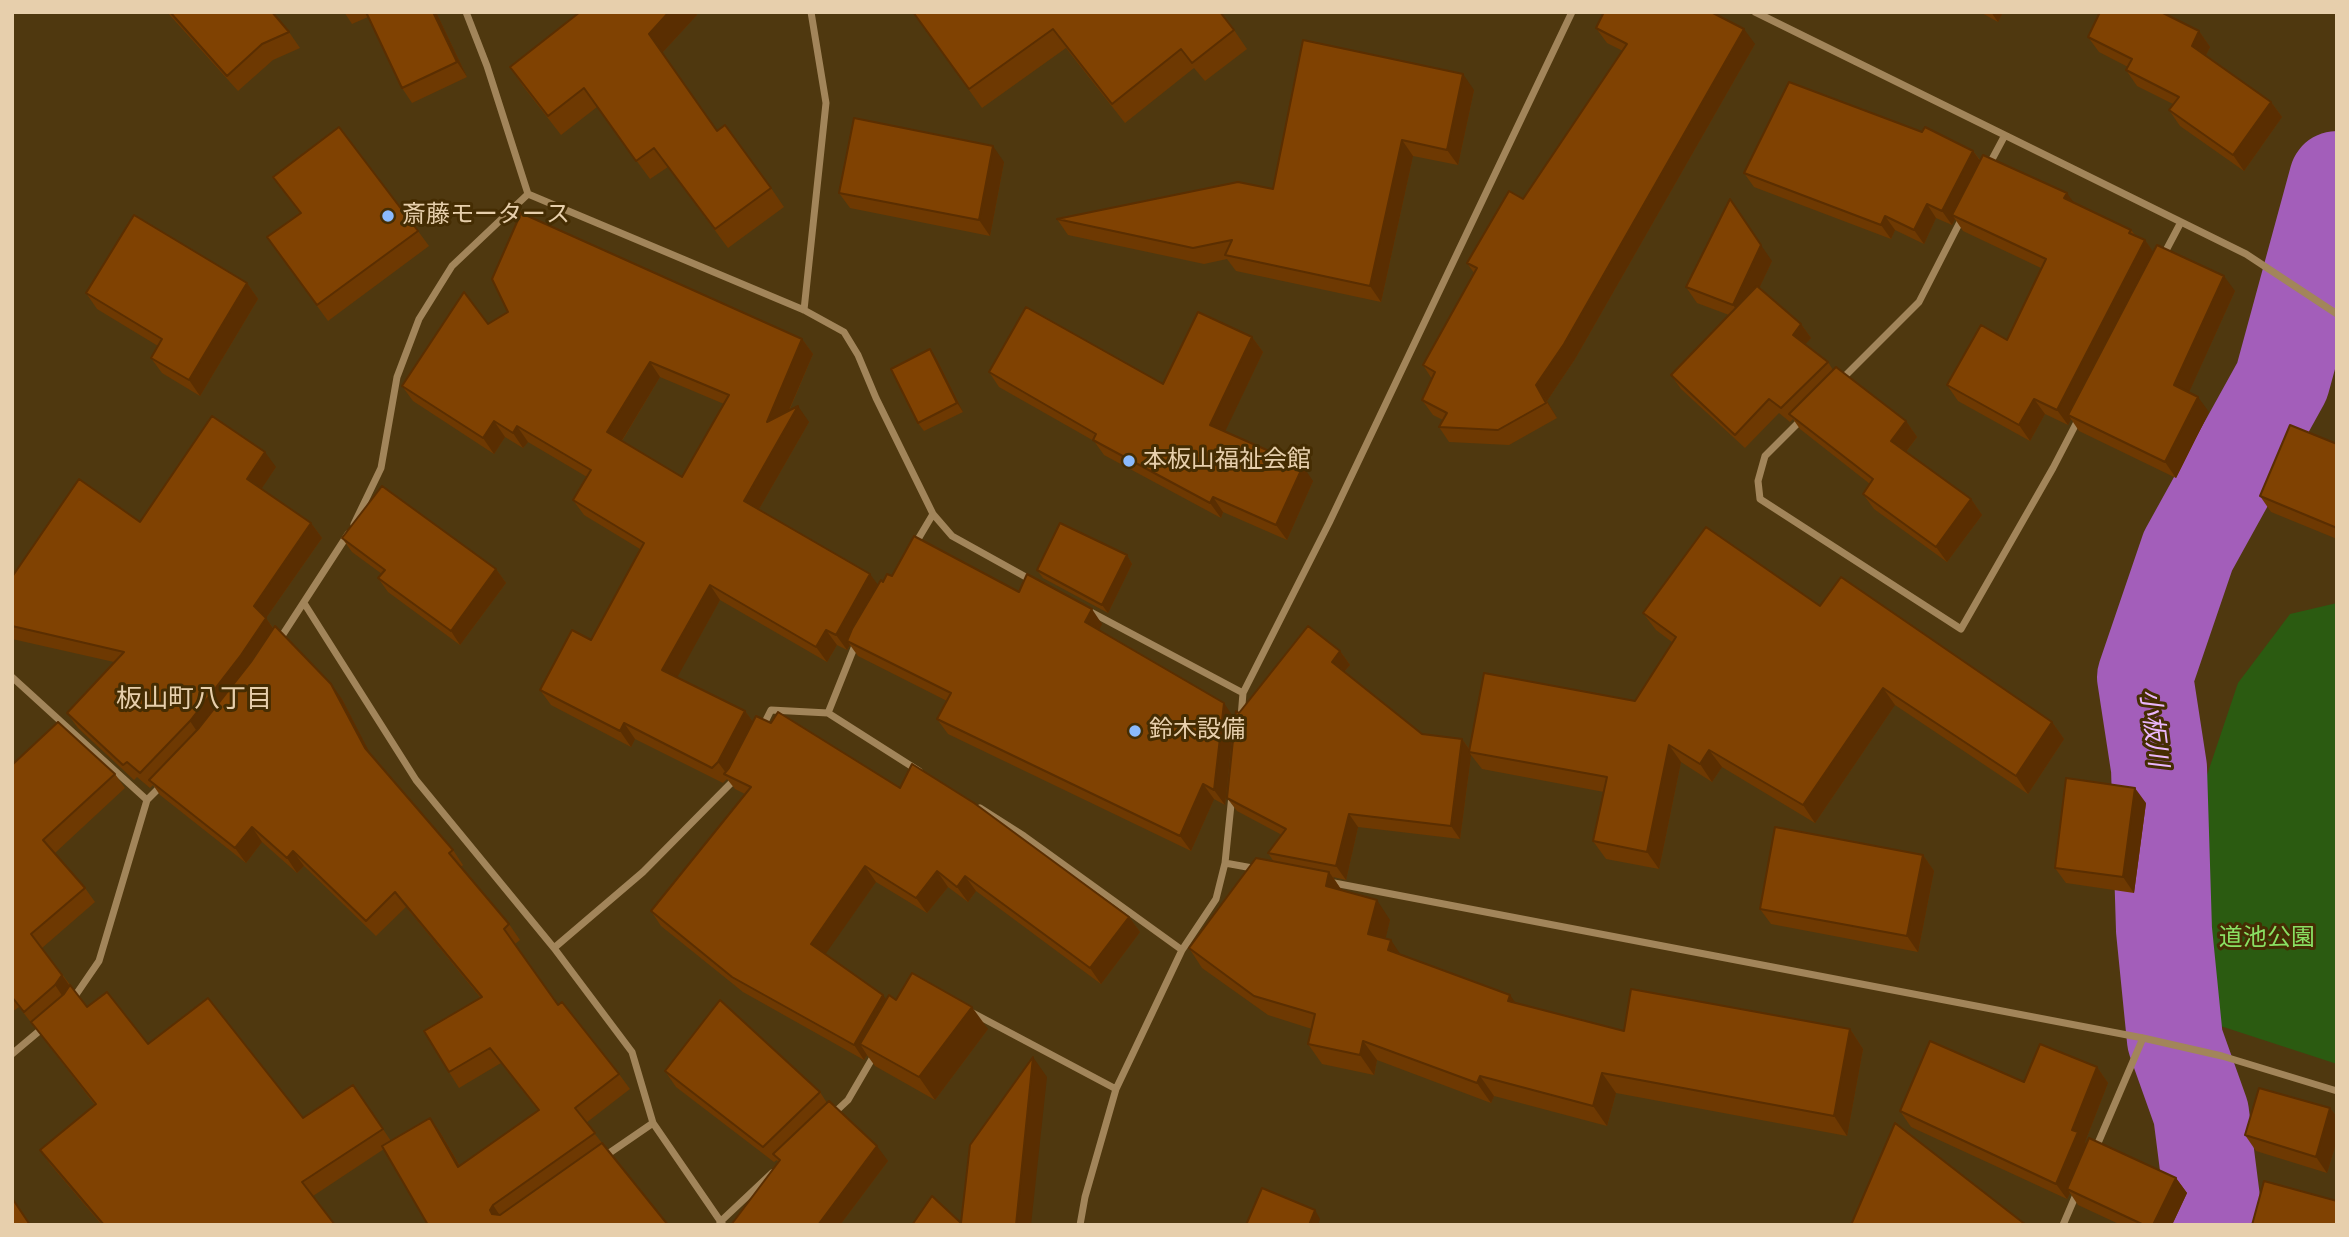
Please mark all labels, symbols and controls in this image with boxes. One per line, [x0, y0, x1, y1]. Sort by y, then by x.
place label: 斎藤モータース [402, 202, 570, 230]
marker: 斎藤モータース [380, 208, 396, 224]
place label: 本板山福祉会館 [1143, 447, 1311, 475]
marker: 本板山福祉会館 [1121, 453, 1137, 469]
district label: 板山町八丁目 [116, 684, 272, 716]
water label: 小板川 [2132, 687, 2172, 769]
place label: 鈴木設備 [1149, 717, 1245, 745]
marker: 鈴木設備 [1127, 723, 1143, 739]
park label: 道池公園 [2219, 925, 2315, 953]

